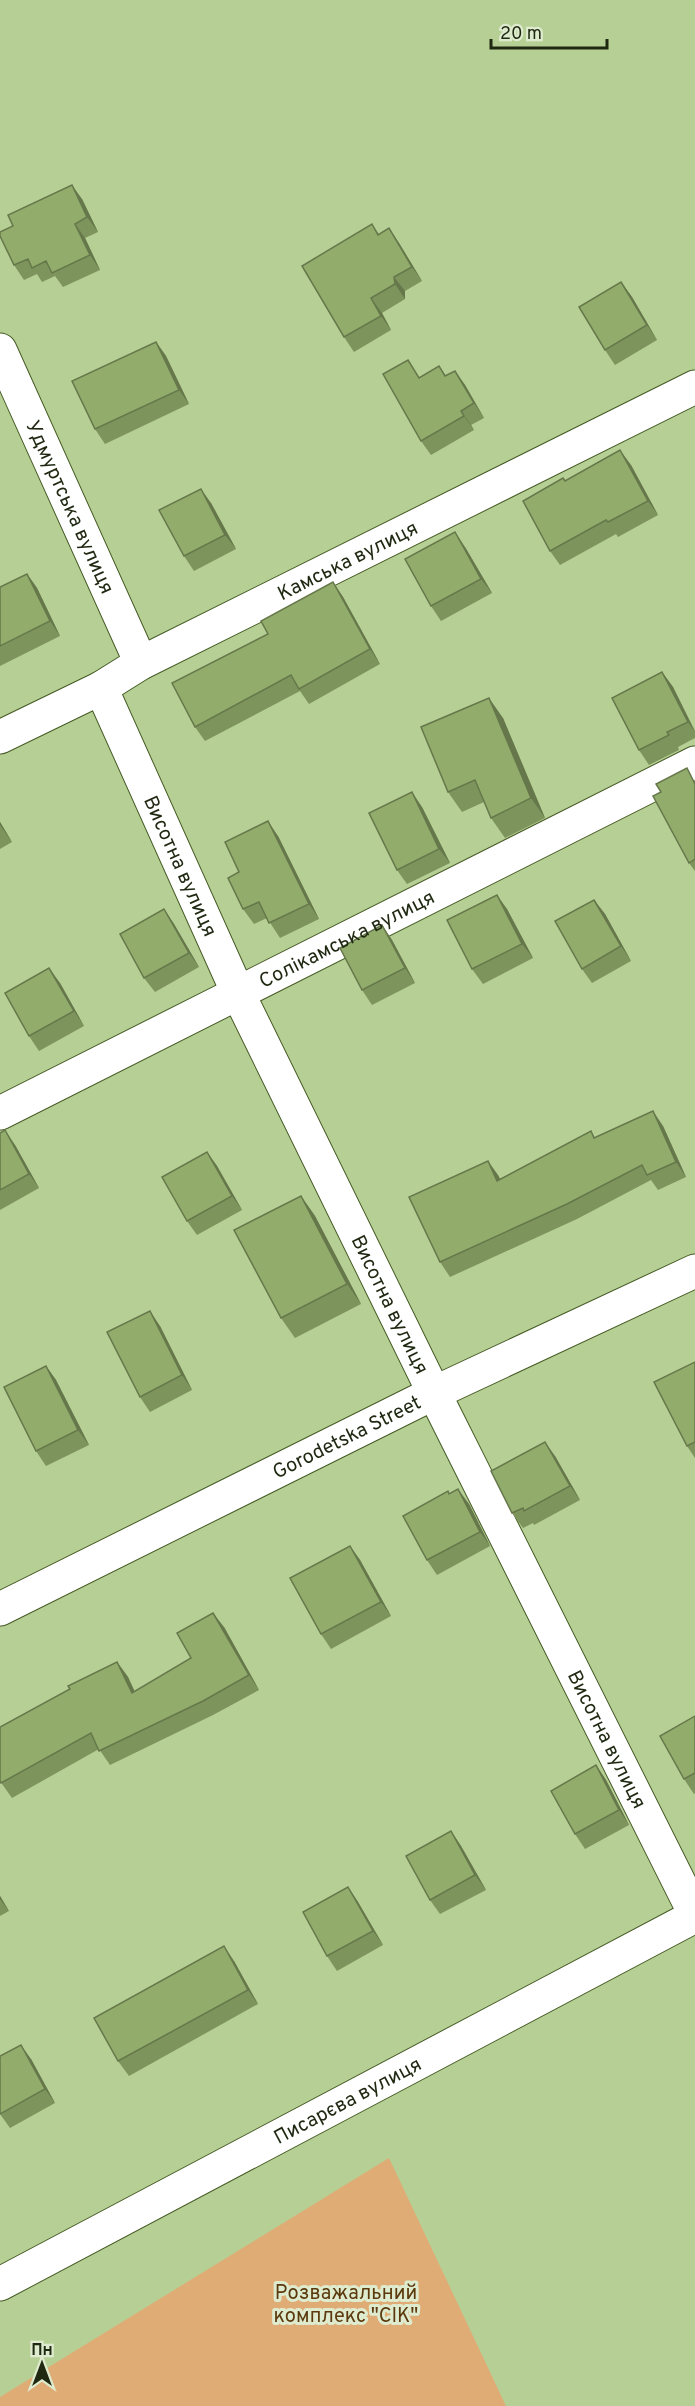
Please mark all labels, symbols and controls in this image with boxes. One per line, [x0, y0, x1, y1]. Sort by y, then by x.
scale bar [491, 12, 606, 50]
text: 20 m [500, 23, 542, 46]
street label: Удмуртська вулиця [18, 417, 119, 598]
street label: Камська вулиця [274, 516, 423, 608]
street label: Висотна вулиця [136, 792, 222, 941]
street label: Солікамська вулиця [255, 885, 440, 995]
street label: Висотна вулиця [344, 1231, 434, 1379]
street label: Gorodetska Street [269, 1390, 426, 1486]
street label: Висотна вулиця [560, 1666, 651, 1814]
street label: Писарєва вулиця [270, 2052, 427, 2152]
park label: Розважальний комплекс "СІК" [274, 2281, 418, 2330]
north arrow [12, 2334, 72, 2394]
text: Пн [31, 2341, 53, 2361]

